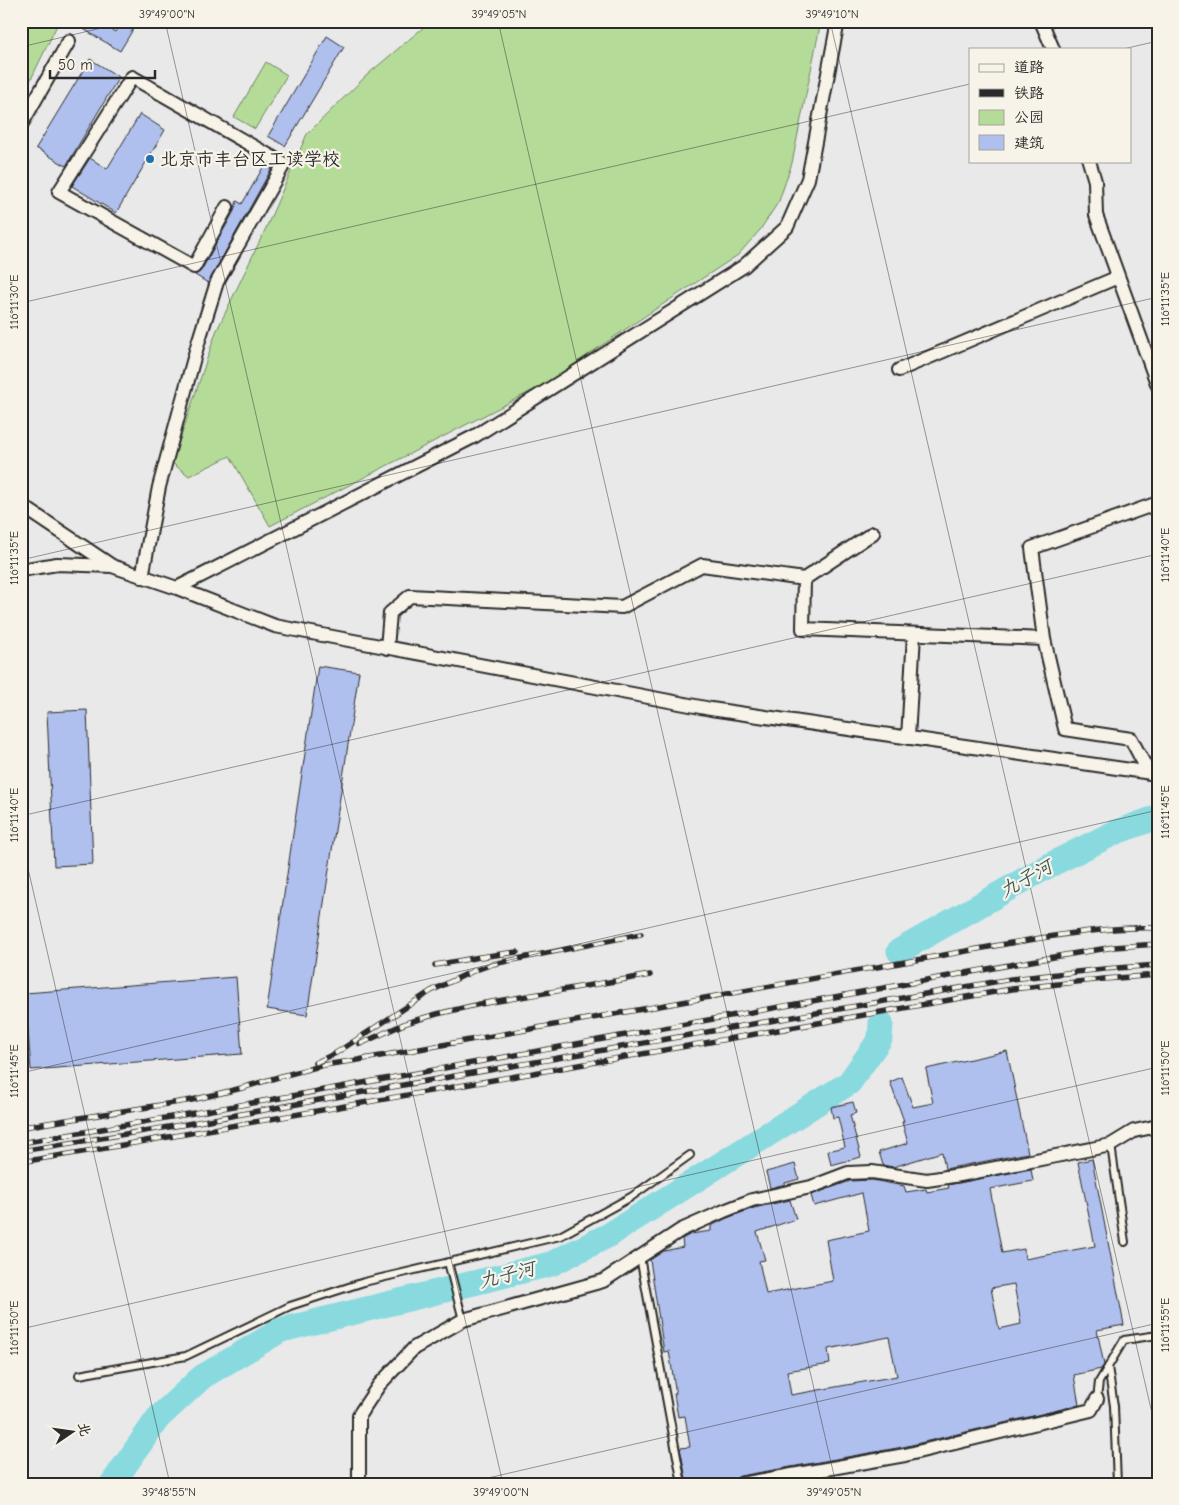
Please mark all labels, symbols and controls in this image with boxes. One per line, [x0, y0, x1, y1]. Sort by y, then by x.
text: 39°49'00"N [139, 7, 195, 21]
text: 39°49'05"N [472, 7, 526, 21]
text: 39°49'10"N [805, 7, 859, 21]
scale bar [50, 48, 155, 80]
legend [969, 48, 1132, 162]
text: 50 m [58, 56, 93, 74]
text: 道路 [1014, 58, 1044, 76]
text: 铁路 [1014, 84, 1044, 102]
text: 公园 [1014, 108, 1044, 126]
text: 建筑 [1014, 134, 1044, 152]
place label: 北京市丰台区工读学校 [160, 149, 340, 170]
marker: 北京市丰台区工读学校 [144, 153, 156, 165]
text: 116°11'35"E [1158, 272, 1172, 326]
text: 116°11'30"E [7, 275, 21, 329]
text: 116°11'40"E [1158, 528, 1172, 582]
text: 116°11'35"E [7, 531, 21, 585]
text: 116°11'45"E [1158, 785, 1172, 839]
text: 116°11'40"E [7, 788, 21, 842]
water label: 九子河 [996, 854, 1059, 902]
text: 116°11'50"E [1158, 1040, 1172, 1096]
text: 116°11'45"E [7, 1044, 21, 1098]
water label: 九子河 [477, 1257, 540, 1293]
text: 116°11'55"E [1158, 1298, 1172, 1352]
text: 116°11'50"E [7, 1300, 21, 1356]
north arrow [48, 1408, 98, 1458]
text: 北 [74, 1420, 94, 1438]
text: 39°48'55"N [142, 1485, 196, 1499]
text: 39°49'00"N [473, 1485, 529, 1499]
text: 39°49'05"N [807, 1485, 861, 1499]

